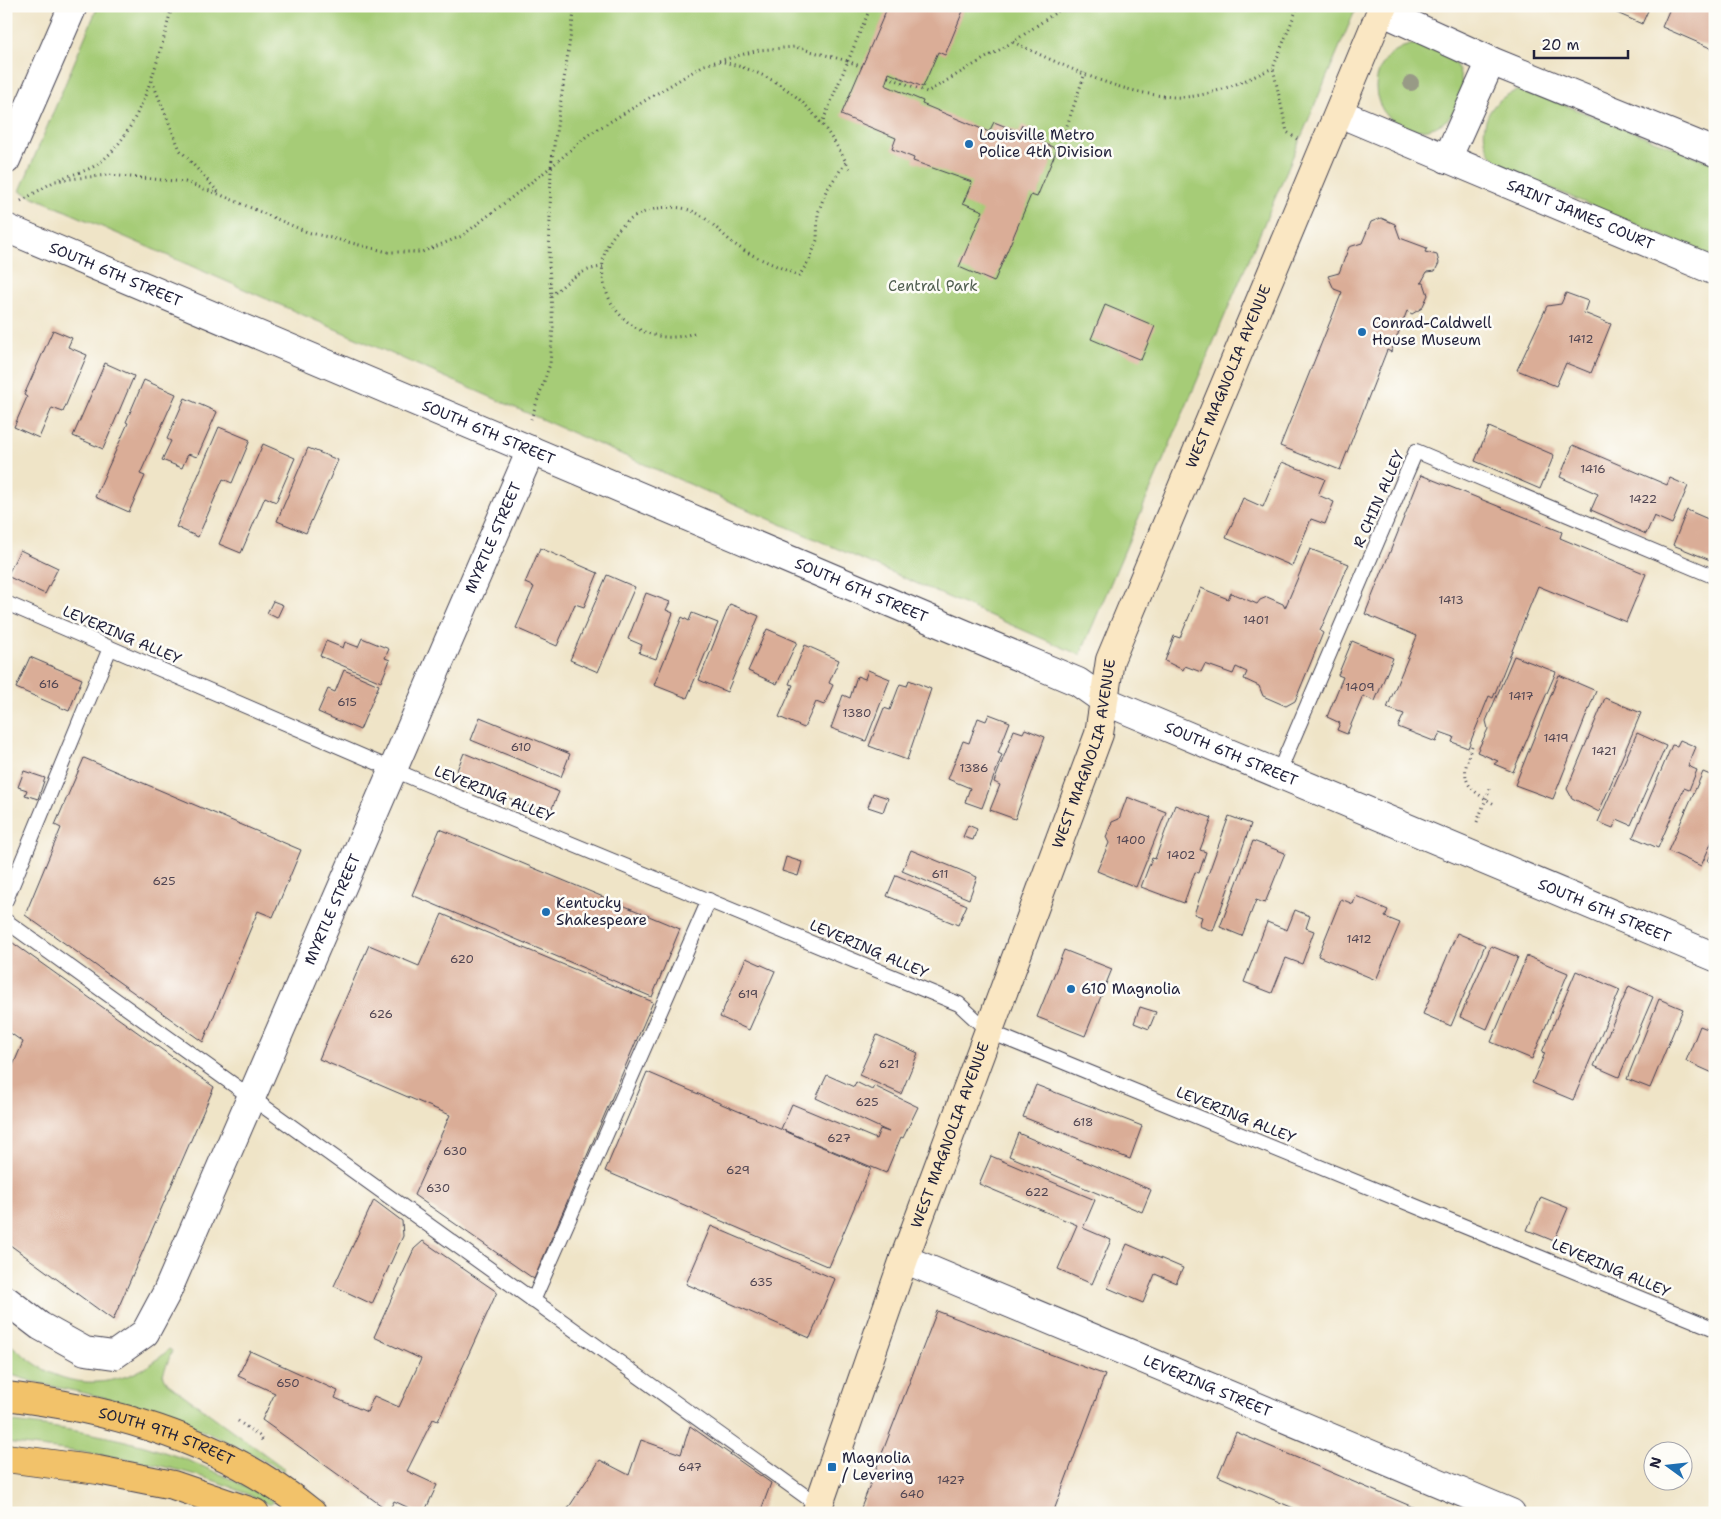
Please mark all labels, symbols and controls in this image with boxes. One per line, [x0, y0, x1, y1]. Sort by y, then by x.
scale bar [1534, 28, 1627, 60]
text: 20 m [1541, 35, 1580, 55]
place label: Louisville Metro Police 4th Division [979, 125, 1112, 162]
marker: Louisville Metro Police 4th Division [963, 138, 975, 150]
street label: SAINT JAMES COURT [1504, 175, 1657, 254]
street label: SOUTH 6TH STREET [46, 237, 185, 311]
park label: Central Park [888, 276, 978, 296]
street label: WEST MAGNOLIA AVENUE [1181, 282, 1276, 471]
place label: Conrad-Caldwell House Museum [1372, 313, 1492, 350]
marker: Conrad-Caldwell House Museum [1356, 326, 1368, 338]
house number: 1412 [1568, 331, 1594, 347]
street label: SOUTH 6TH STREET [419, 395, 558, 469]
street label: R CHIN ALLEY [1349, 447, 1409, 551]
house number: 1416 [1580, 461, 1606, 477]
street label: MYRTLE STREET [460, 479, 526, 596]
house number: 1422 [1629, 491, 1657, 507]
street label: SOUTH 6TH STREET [792, 553, 931, 627]
house number: 1413 [1438, 592, 1464, 608]
street label: LEVERING ALLEY [60, 601, 184, 669]
house number: 1401 [1243, 612, 1269, 628]
street label: WEST MAGNOLIA AVENUE [1047, 658, 1120, 851]
house number: 616 [39, 676, 59, 692]
house number: 1409 [1345, 679, 1375, 695]
house number: 1417 [1508, 688, 1534, 704]
house number: 615 [337, 694, 357, 710]
house number: 1380 [842, 705, 872, 721]
street label: SOUTH 6TH STREET [1162, 717, 1301, 791]
house number: 1419 [1543, 730, 1569, 746]
house number: 610 [511, 739, 531, 755]
house number: 1421 [1592, 743, 1616, 759]
house number: 1386 [960, 760, 988, 776]
street label: LEVERING ALLEY [431, 761, 557, 827]
house number: 1400 [1116, 832, 1146, 848]
house number: 1402 [1167, 847, 1195, 863]
street label: MYRTLE STREET [300, 851, 365, 968]
house number: 611 [931, 866, 949, 882]
house number: 625 [152, 873, 176, 889]
street label: SOUTH 6TH STREET [1535, 874, 1674, 947]
place label: Kentucky Shakespeare [556, 893, 647, 930]
marker: Kentucky Shakespeare [540, 906, 552, 918]
street label: LEVERING ALLEY [807, 915, 931, 983]
house number: 1412 [1346, 931, 1372, 947]
house number: 620 [450, 951, 474, 967]
place label: 610 Magnolia [1081, 979, 1181, 999]
marker: 610 Magnolia [1065, 983, 1077, 995]
house number: 619 [738, 986, 758, 1002]
house number: 626 [369, 1006, 393, 1022]
street label: WEST MAGNOLIA AVENUE [906, 1039, 994, 1231]
house number: 621 [879, 1056, 899, 1072]
street label: LEVERING ALLEY [1173, 1082, 1299, 1148]
house number: 625 [855, 1094, 879, 1110]
house number: 618 [1073, 1114, 1093, 1130]
house number: 627 [827, 1130, 851, 1146]
house number: 630 [443, 1143, 467, 1159]
house number: 629 [726, 1162, 750, 1178]
house number: 630 [426, 1180, 450, 1196]
house number: 622 [1025, 1184, 1049, 1200]
street label: LEVERING ALLEY [1549, 1234, 1673, 1302]
house number: 635 [749, 1274, 773, 1290]
street label: LEVERING STREET [1140, 1350, 1275, 1422]
house number: 650 [276, 1375, 300, 1391]
street label: SOUTH 9TH STREET [97, 1403, 238, 1470]
north arrow [1644, 1442, 1694, 1492]
place label: Magnolia / Levering [842, 1448, 913, 1485]
text: N [1645, 1455, 1666, 1470]
house number: 647 [678, 1459, 702, 1475]
marker: Magnolia / Levering [826, 1461, 838, 1473]
house number: 1427 [937, 1472, 965, 1488]
house number: 640 [900, 1486, 924, 1502]

